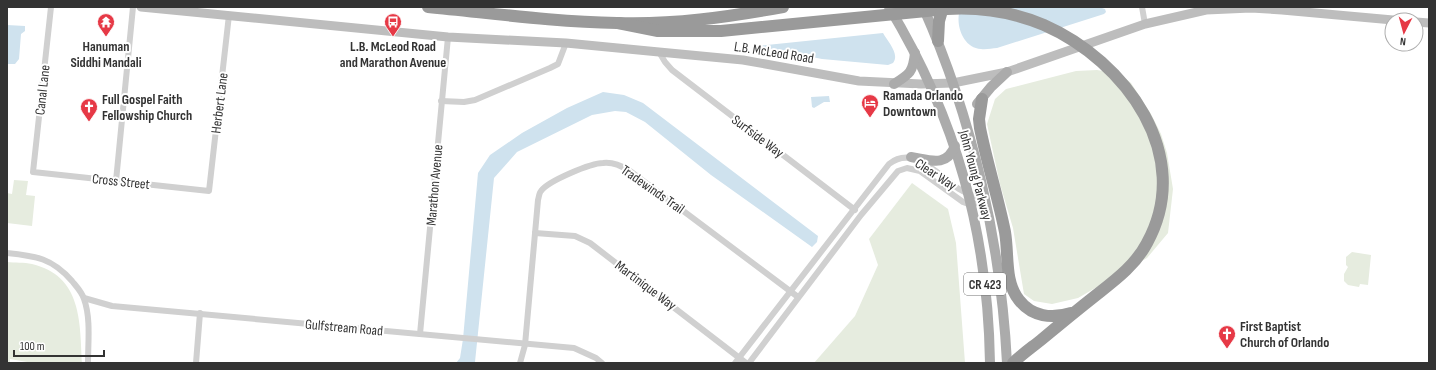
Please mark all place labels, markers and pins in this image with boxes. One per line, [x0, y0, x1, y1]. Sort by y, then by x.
temple icon: Hanuman Siddhi Mandali [96, 12, 116, 37]
bus stop icon: L.B. McLeod Road and Marathon Avenue [383, 12, 403, 37]
place label: Hanuman Siddhi Mandali [70, 38, 142, 71]
place label: L.B. McLeod Road and Marathon Avenue [340, 38, 446, 71]
place label: Ramada Orlando Downtown [883, 87, 963, 120]
place label: Full Gospel Faith Fellowship Church [102, 91, 192, 124]
hotel icon: Ramada Orlando Downtown [860, 93, 880, 118]
church icon: Full Gospel Faith Fellowship Church [79, 97, 99, 122]
place label: First Baptist Church of Orlando [1240, 318, 1329, 351]
church icon: First Baptist Church of Orlando [1217, 324, 1237, 349]

